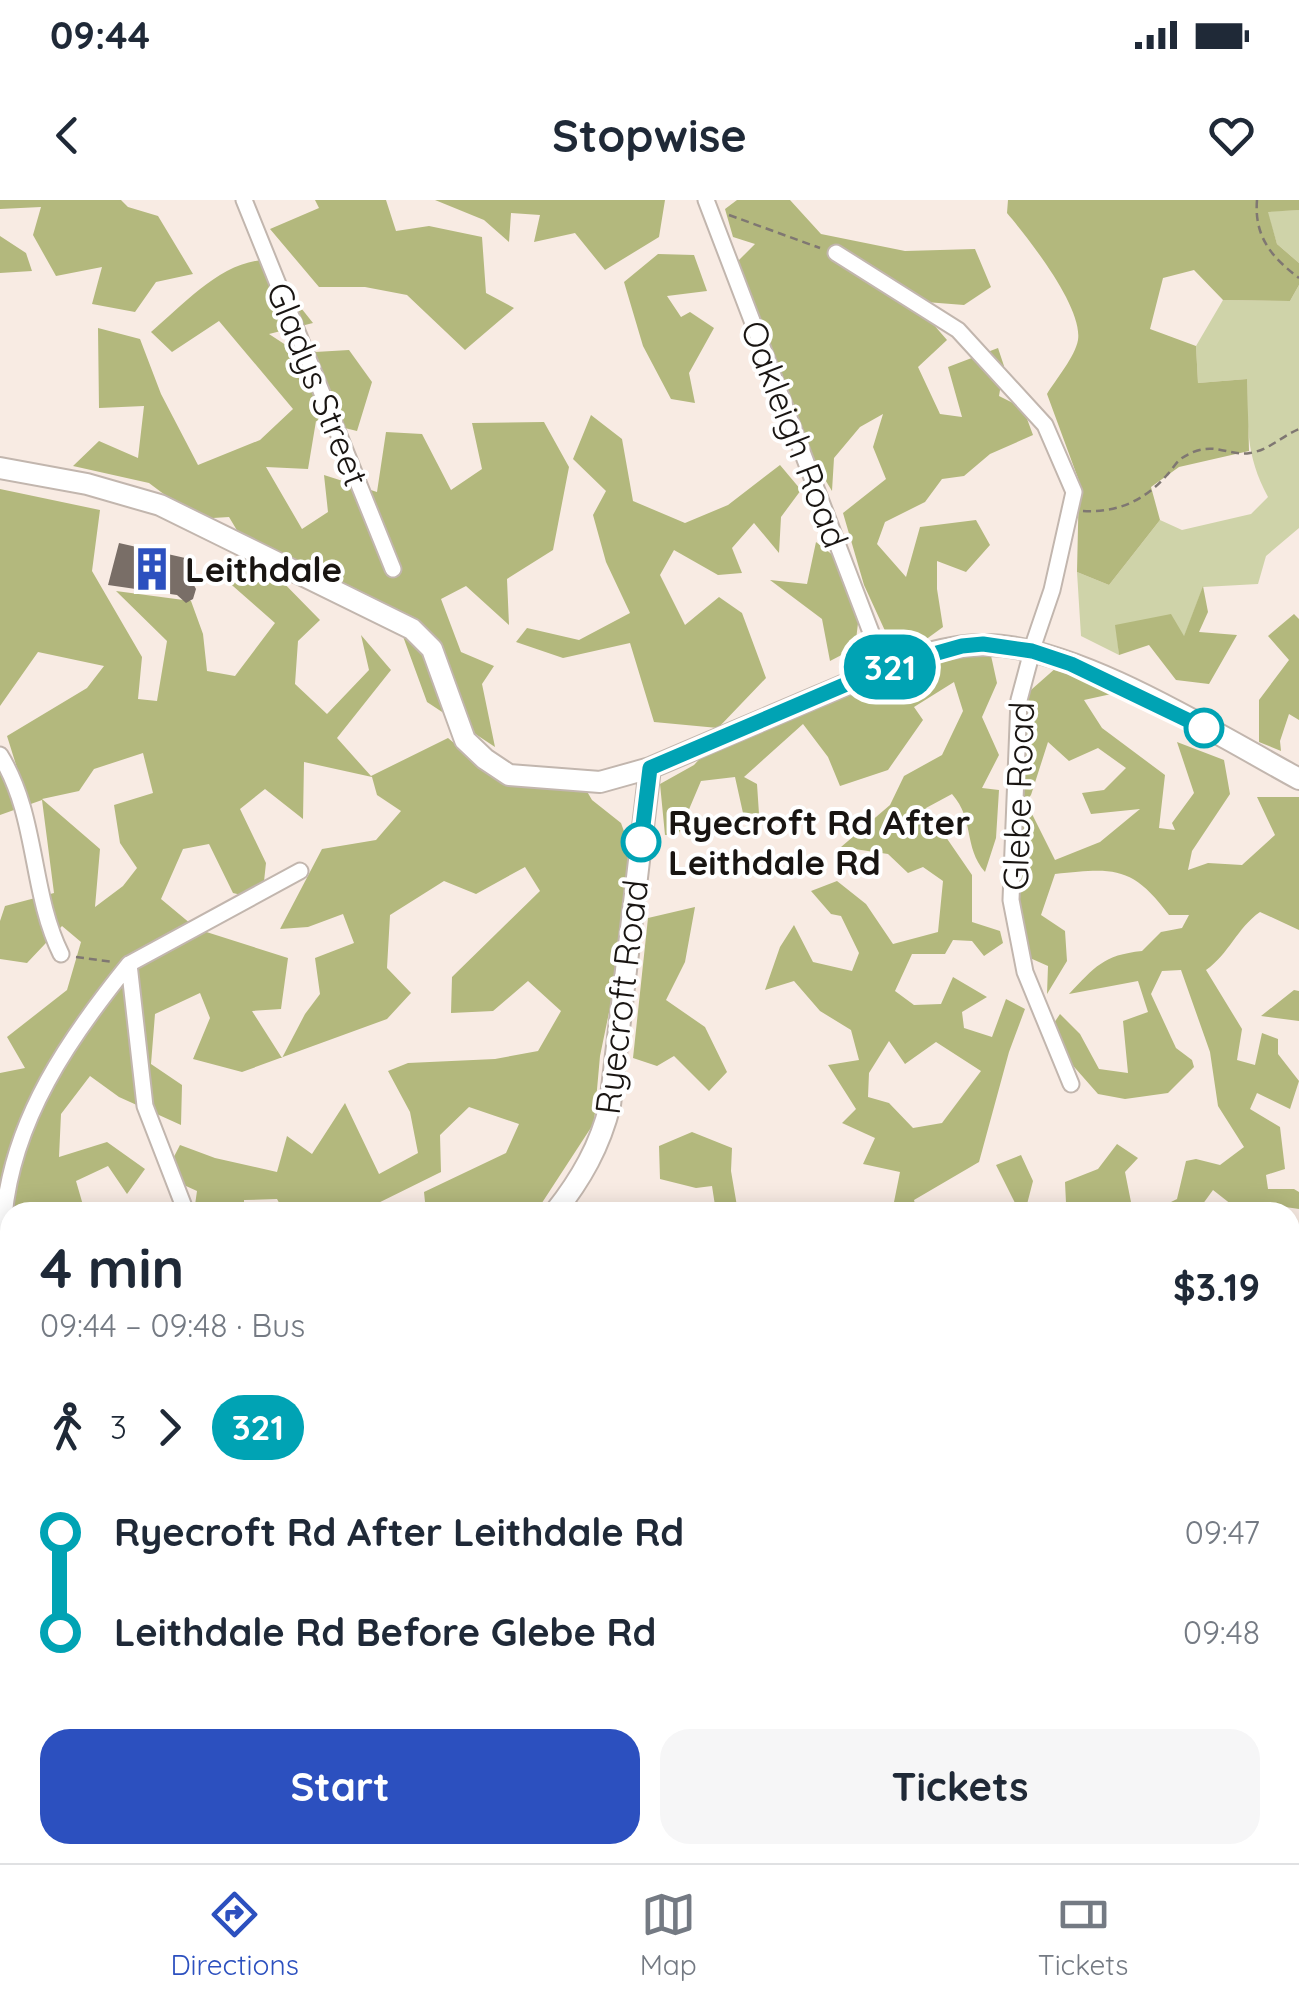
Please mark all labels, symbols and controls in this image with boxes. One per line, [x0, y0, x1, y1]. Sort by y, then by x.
text: 09:44 [50, 11, 150, 59]
text: Stopwise [552, 107, 747, 163]
icon: back [40, 108, 95, 163]
icon: heart [1204, 108, 1259, 163]
street label: Gladys Street [257, 276, 379, 492]
street label: Oakleigh Road [732, 314, 858, 554]
building icon: Leithdale [128, 545, 176, 593]
place label: Leithdale [185, 547, 342, 591]
line badge: 321 [832, 634, 948, 700]
text: 321 [864, 645, 916, 689]
street label: Glebe Road [993, 701, 1043, 891]
unlabelled marker [1185, 709, 1223, 747]
place label: Ryecroft Rd After Leithdale Rd [668, 800, 970, 884]
marker: Ryecroft Rd After Leithdale Rd [622, 823, 660, 861]
street label: Ryecroft Road [585, 877, 657, 1117]
text: 4 min [40, 1233, 184, 1302]
text: $3.19 [1173, 1263, 1260, 1311]
text: 09:44 – 09:48 · Bus [40, 1305, 305, 1345]
icon: walk [40, 1400, 95, 1455]
icon: forward [142, 1400, 197, 1455]
text: 321 [232, 1405, 284, 1449]
text: 3 [110, 1407, 127, 1447]
text: Ryecroft Rd After Leithdale Rd [114, 1508, 684, 1556]
text: 09:47 [1185, 1512, 1260, 1552]
text: Leithdale Rd Before Glebe Rd [114, 1608, 656, 1656]
text: 09:48 [1183, 1612, 1260, 1652]
button: Start [40, 1729, 640, 1844]
button: Tickets [660, 1729, 1260, 1844]
tab: Directions [170, 1887, 299, 1982]
tab: Map [640, 1887, 697, 1982]
tab: Tickets [1038, 1887, 1129, 1982]

